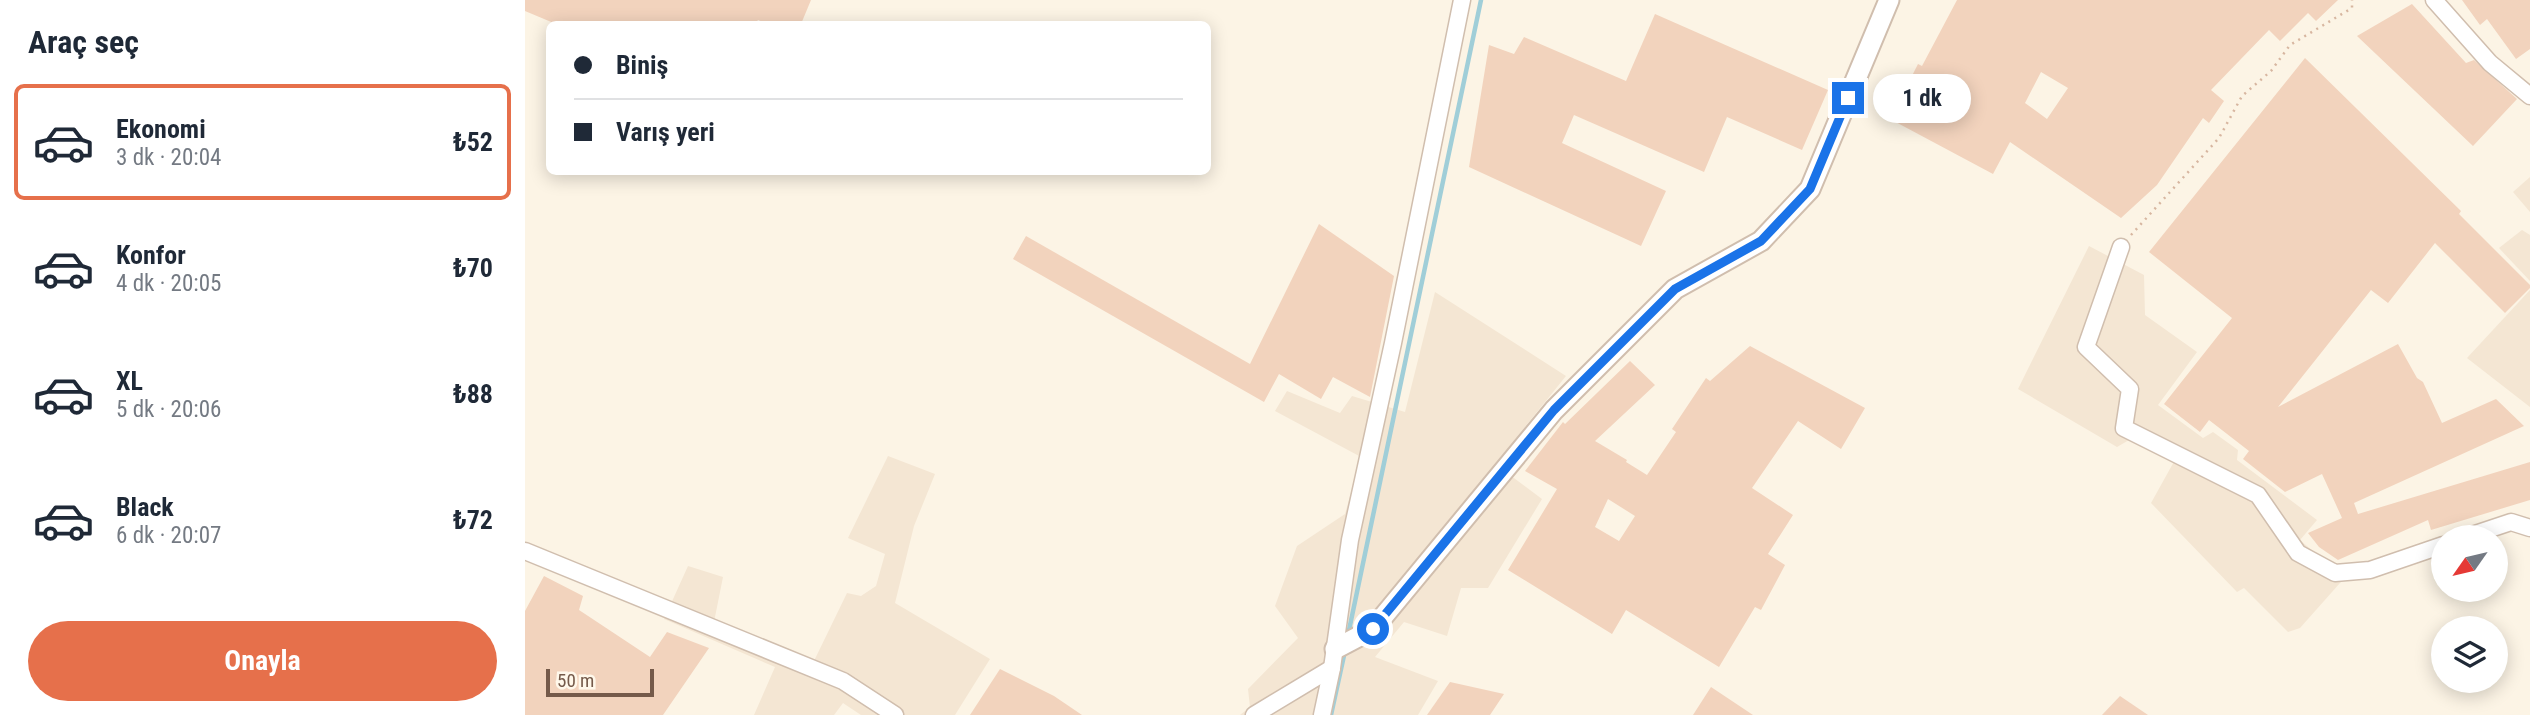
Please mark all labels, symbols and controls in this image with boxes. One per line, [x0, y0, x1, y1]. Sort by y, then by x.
text: Araç seç [28, 23, 139, 61]
text: Biniş [616, 50, 668, 80]
callout: 1 dk [1873, 74, 1971, 122]
route end [1832, 82, 1864, 114]
text: 1 dk [1902, 85, 1942, 112]
icon: car [32, 111, 95, 174]
text: Ekonomi [116, 114, 206, 144]
text: Varış yeri [616, 117, 715, 147]
text: ₺52 [453, 127, 493, 157]
text: 3 dk · 20:04 [116, 144, 221, 171]
icon: car [32, 237, 95, 300]
text: Konfor [116, 240, 186, 270]
text: ₺70 [453, 253, 493, 283]
text: 4 dk · 20:05 [116, 270, 221, 297]
icon: car [32, 363, 95, 426]
text: XL [116, 366, 143, 396]
text: ₺88 [453, 379, 493, 409]
text: 5 dk · 20:06 [116, 396, 221, 423]
icon: car [32, 489, 95, 552]
text: Black [116, 492, 174, 522]
text: ₺72 [453, 505, 493, 535]
text: 6 dk · 20:07 [116, 522, 221, 549]
north arrow [2431, 525, 2508, 602]
map controls [2431, 525, 2508, 693]
route start [1357, 613, 1389, 645]
button: layers [2431, 616, 2508, 693]
button: Onayla [28, 621, 497, 701]
scale bar [546, 666, 655, 698]
text: 50 m [557, 669, 594, 692]

